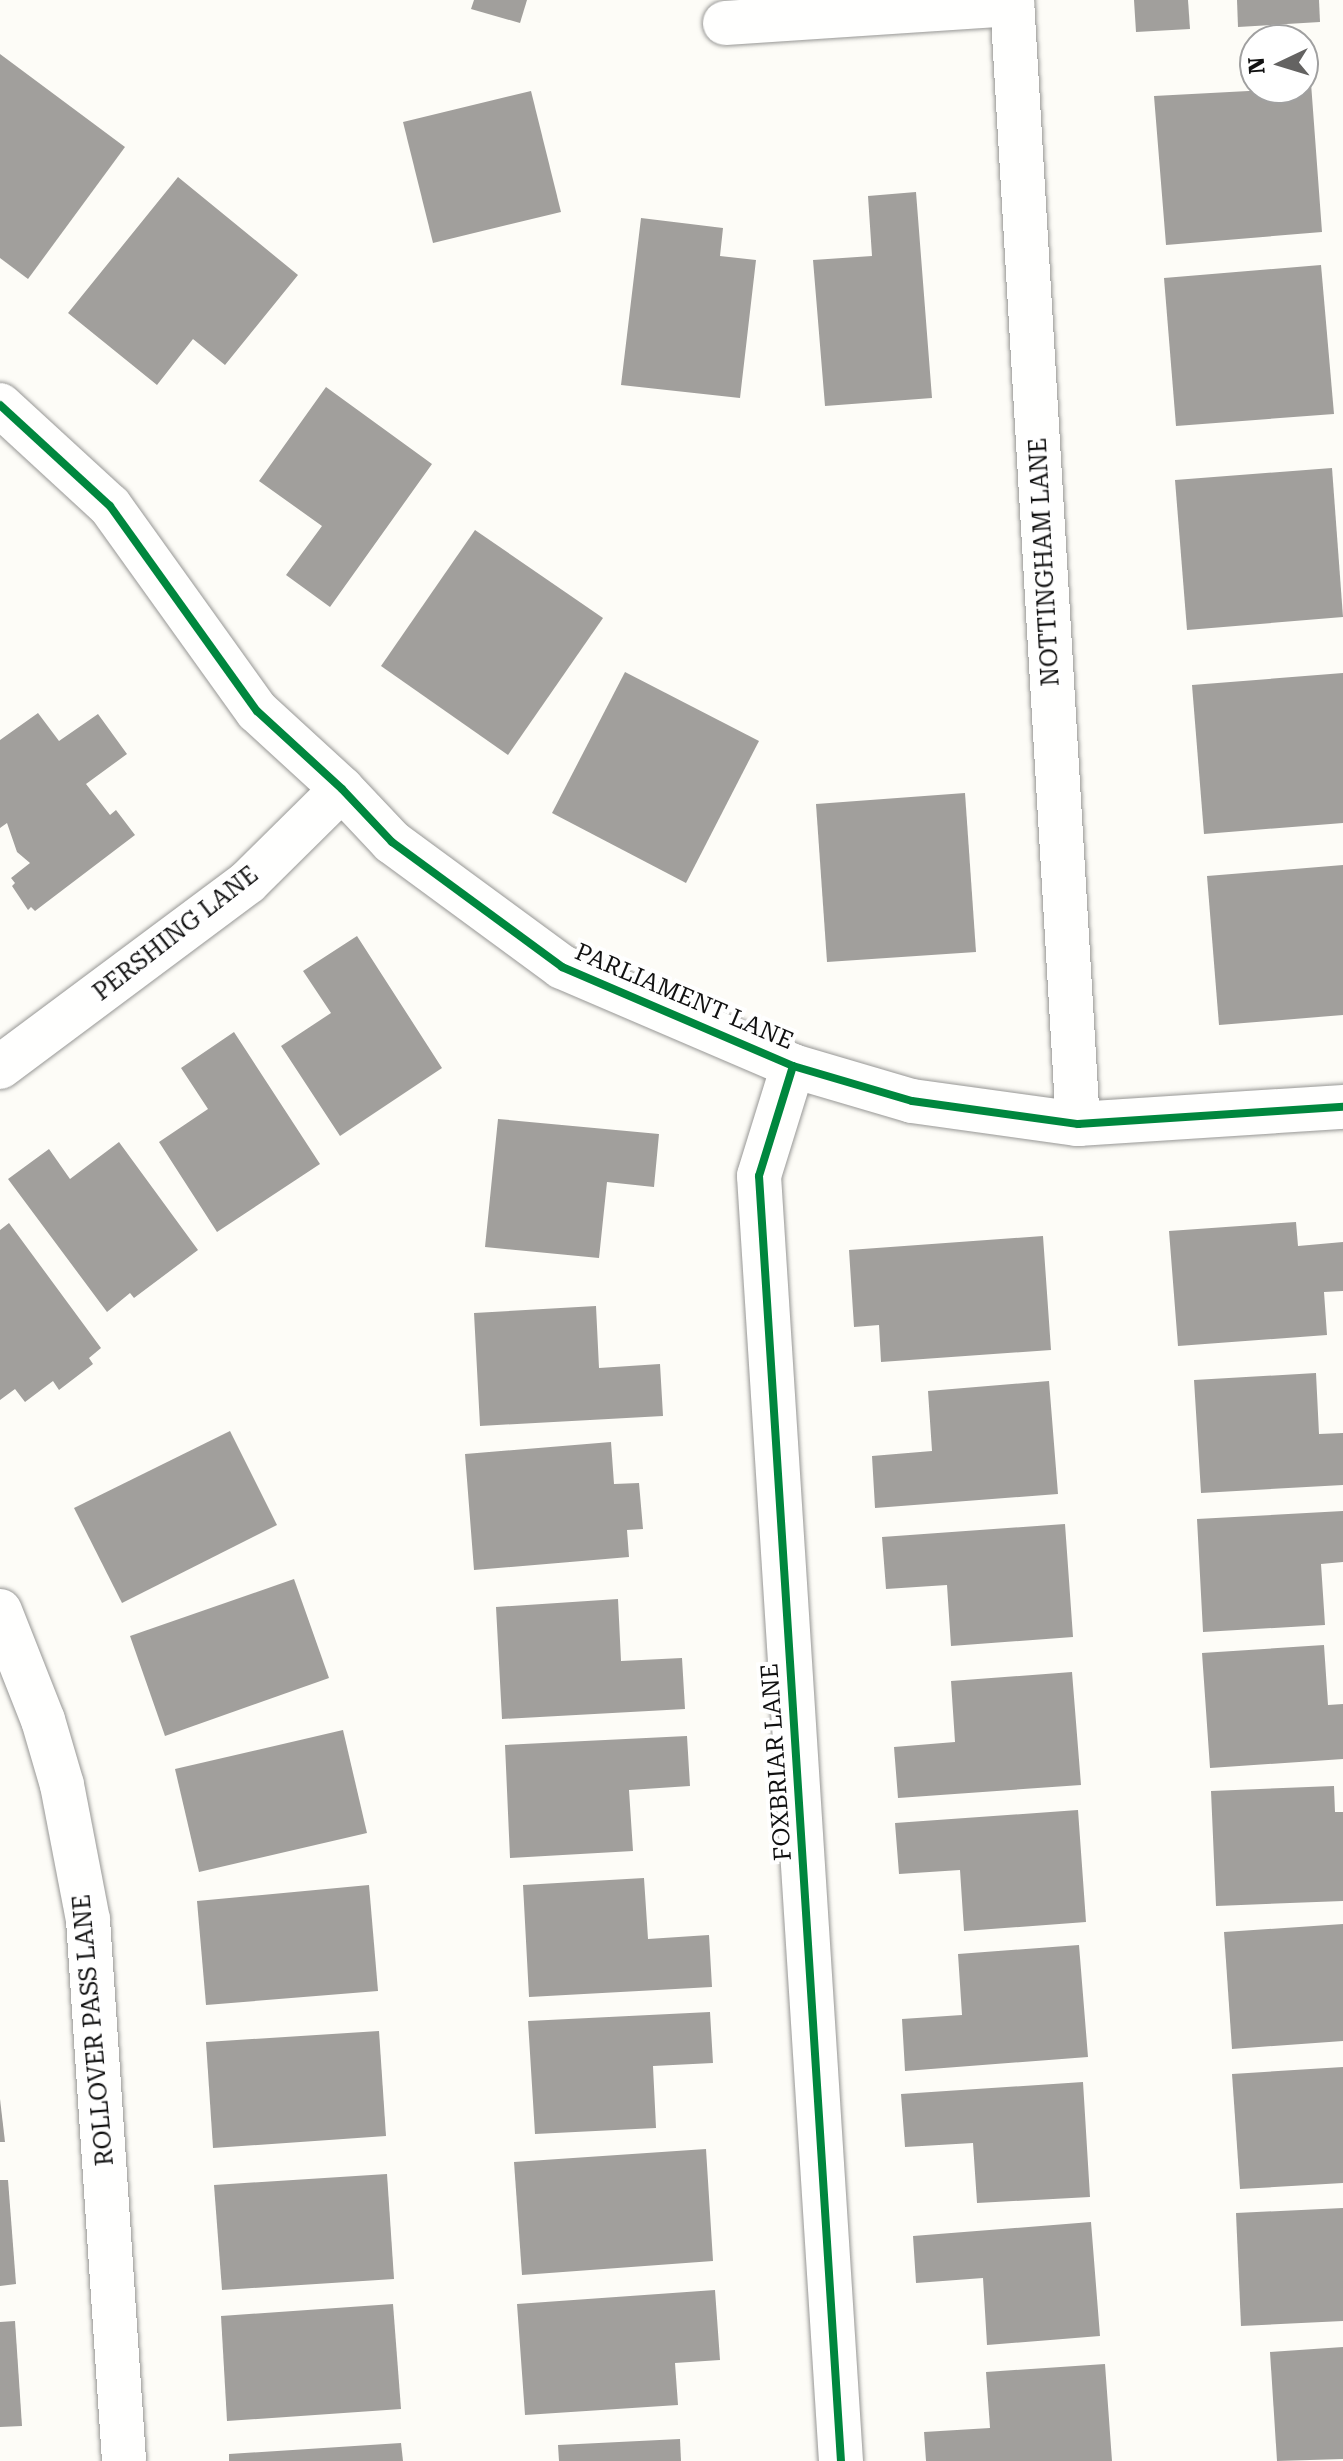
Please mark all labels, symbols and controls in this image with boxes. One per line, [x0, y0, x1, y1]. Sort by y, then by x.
north arrow [1239, 24, 1319, 104]
text: N [1243, 56, 1270, 75]
street label: NOTTINGHAM LANE [1024, 437, 1066, 687]
street label: PERSHING LANE [88, 861, 264, 1007]
street label: PARLIAMENT LANE [570, 938, 798, 1056]
street label: FOXBRIAR LANE [756, 1662, 798, 1862]
street label: ROLLOVER PASS LANE [68, 1893, 120, 2167]

